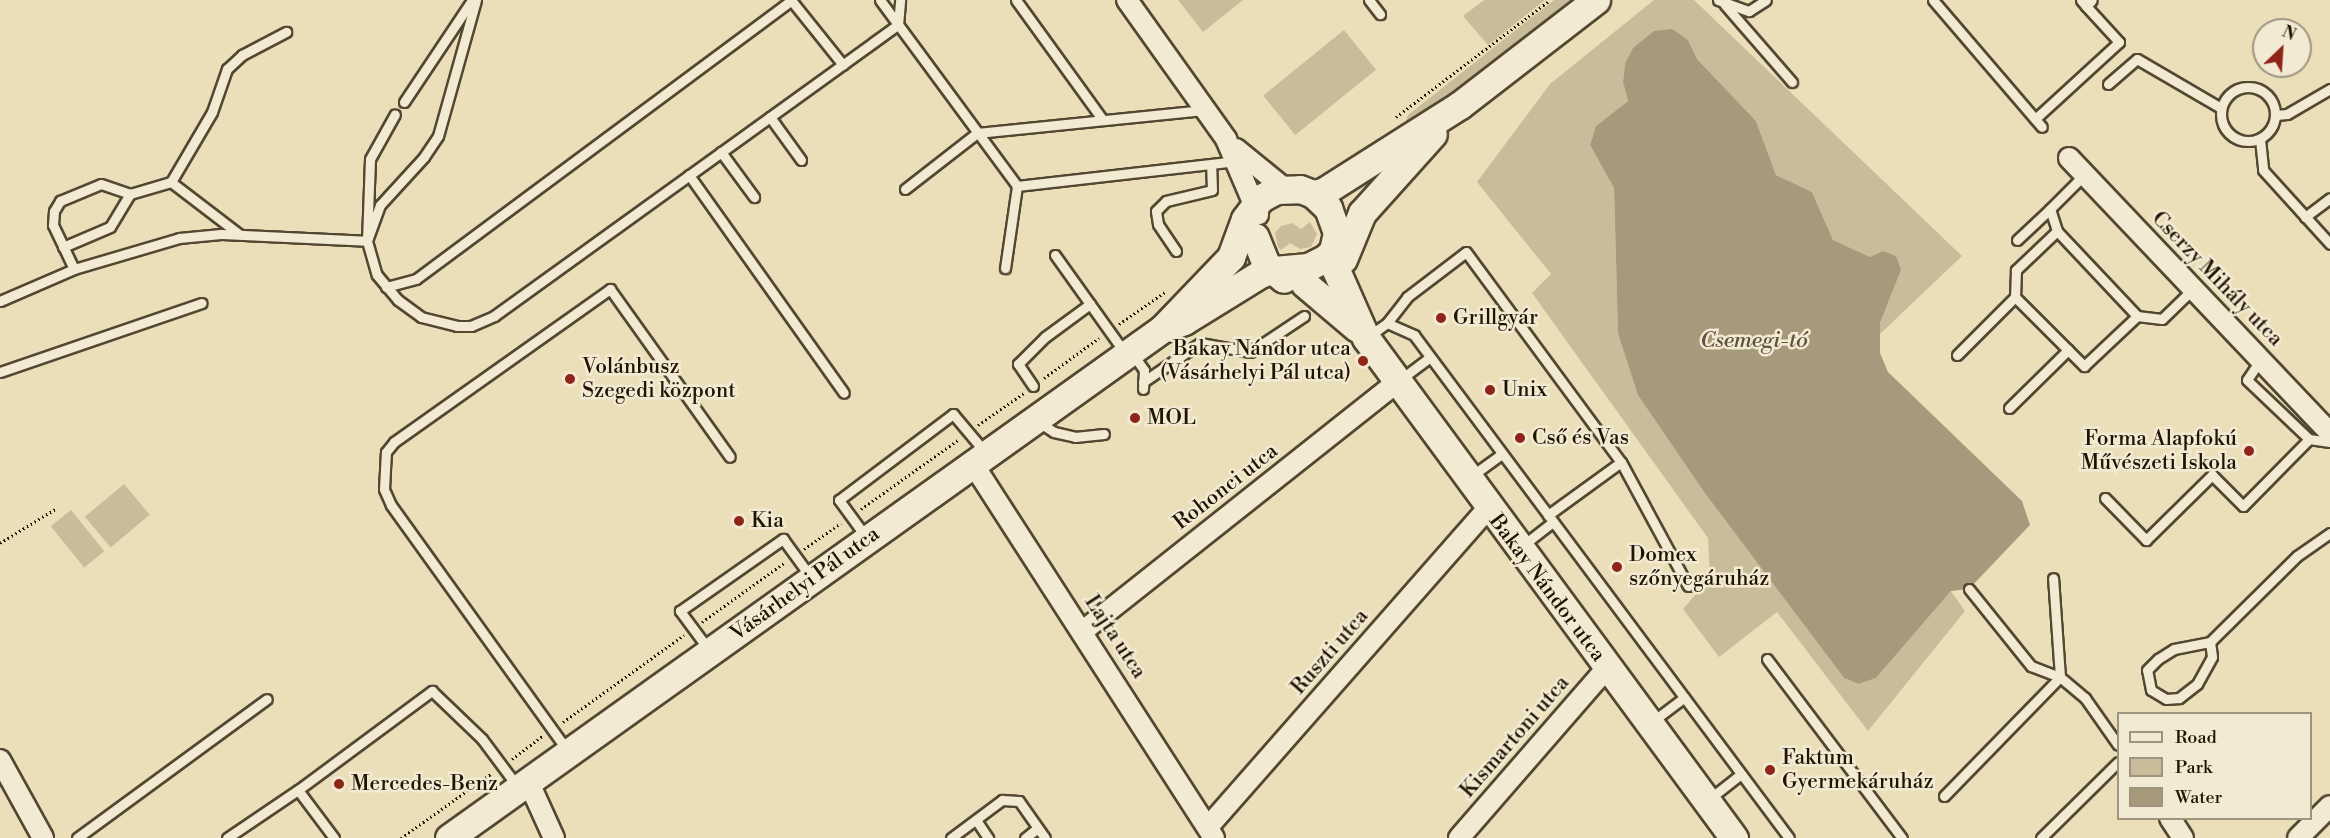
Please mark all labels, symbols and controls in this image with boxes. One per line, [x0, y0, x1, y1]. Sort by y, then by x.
north arrow [2252, 18, 2312, 78]
text: N [2279, 22, 2299, 45]
street label: Cserzy Mihály utca [2146, 206, 2288, 352]
place label: Grillgyár [1453, 305, 1538, 331]
marker: Grillgyár [1434, 311, 1448, 325]
water label: Csemegi-tó [1700, 328, 1808, 354]
place label: Bakay Nándor utca (Vásárhelyi Pál utca) [1160, 336, 1351, 386]
place label: Volánbusz Szegedi központ [582, 354, 736, 404]
marker: Bakay Nándor utca (Vásárhelyi Pál utca) [1356, 354, 1370, 368]
marker: Volánbusz Szegedi központ [563, 372, 577, 386]
place label: Unix [1502, 377, 1547, 403]
marker: Unix [1483, 383, 1497, 397]
place label: MOL [1147, 405, 1196, 431]
marker: MOL [1128, 411, 1142, 425]
place label: Cső és Vas [1532, 425, 1629, 451]
place label: Forma Alapfokú Művészeti Iskola [2081, 426, 2237, 476]
marker: Cső és Vas [1513, 431, 1527, 445]
street label: Rohonci utca [1169, 439, 1283, 535]
marker: Forma Alapfokú Művészeti Iskola [2242, 444, 2256, 458]
place label: Kia [751, 508, 784, 534]
street label: Bakay Nándor utca [1483, 509, 1611, 667]
marker: Kia [732, 514, 746, 528]
street label: Vásárhelyi Pál utca [726, 521, 884, 647]
place label: Domex szőnyegáruház [1629, 542, 1769, 592]
marker: Domex szőnyegáruház [1610, 560, 1624, 574]
street label: Lajta utca [1079, 591, 1151, 683]
street label: Ruszti utca [1286, 604, 1374, 700]
street label: Kismartoni utca [1455, 671, 1575, 803]
legend [2117, 712, 2312, 820]
text: Road [2175, 726, 2217, 749]
place label: Faktum Gyermekáruház [1782, 745, 1934, 795]
text: Park [2175, 756, 2212, 779]
marker: Faktum Gyermekáruház [1763, 763, 1777, 777]
place label: Mercedes-Benz [351, 771, 498, 797]
marker: Mercedes-Benz [332, 777, 346, 791]
text: Water [2175, 786, 2222, 809]

